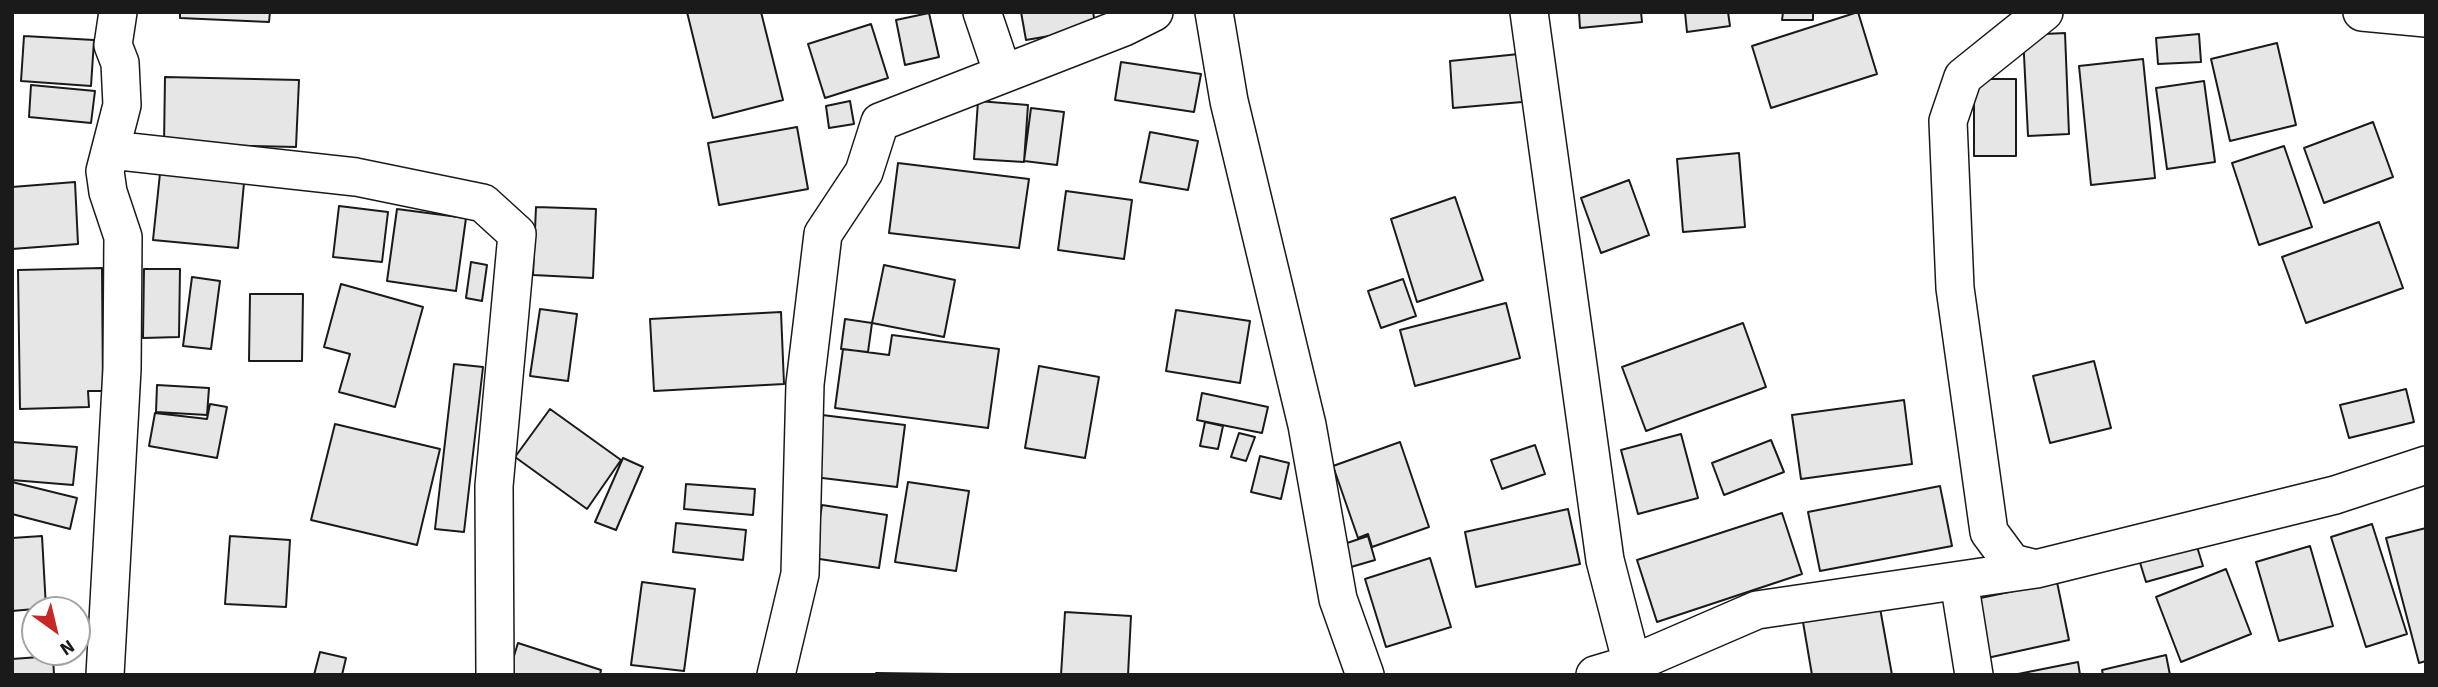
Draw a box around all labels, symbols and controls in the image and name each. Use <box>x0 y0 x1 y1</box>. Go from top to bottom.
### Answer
north arrow <box>21 596 91 666</box>
text: N <box>54 632 80 662</box>

